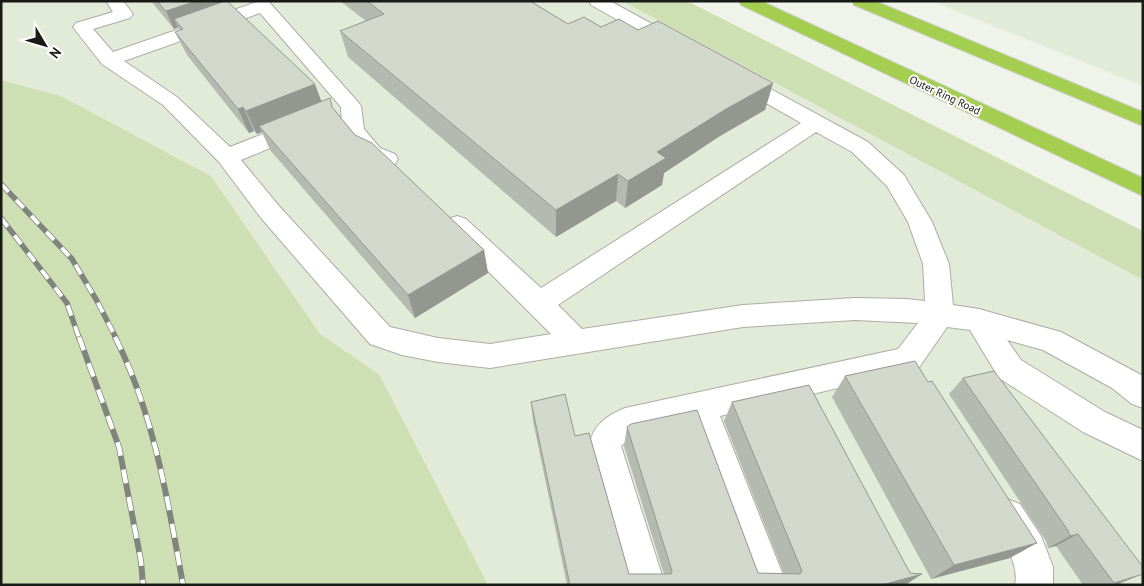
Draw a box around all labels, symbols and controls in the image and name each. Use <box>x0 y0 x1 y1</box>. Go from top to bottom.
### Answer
north arrow <box>20 20 70 70</box>
text: N <box>45 44 65 62</box>
street label: Outer Ring Road <box>907 72 983 118</box>

